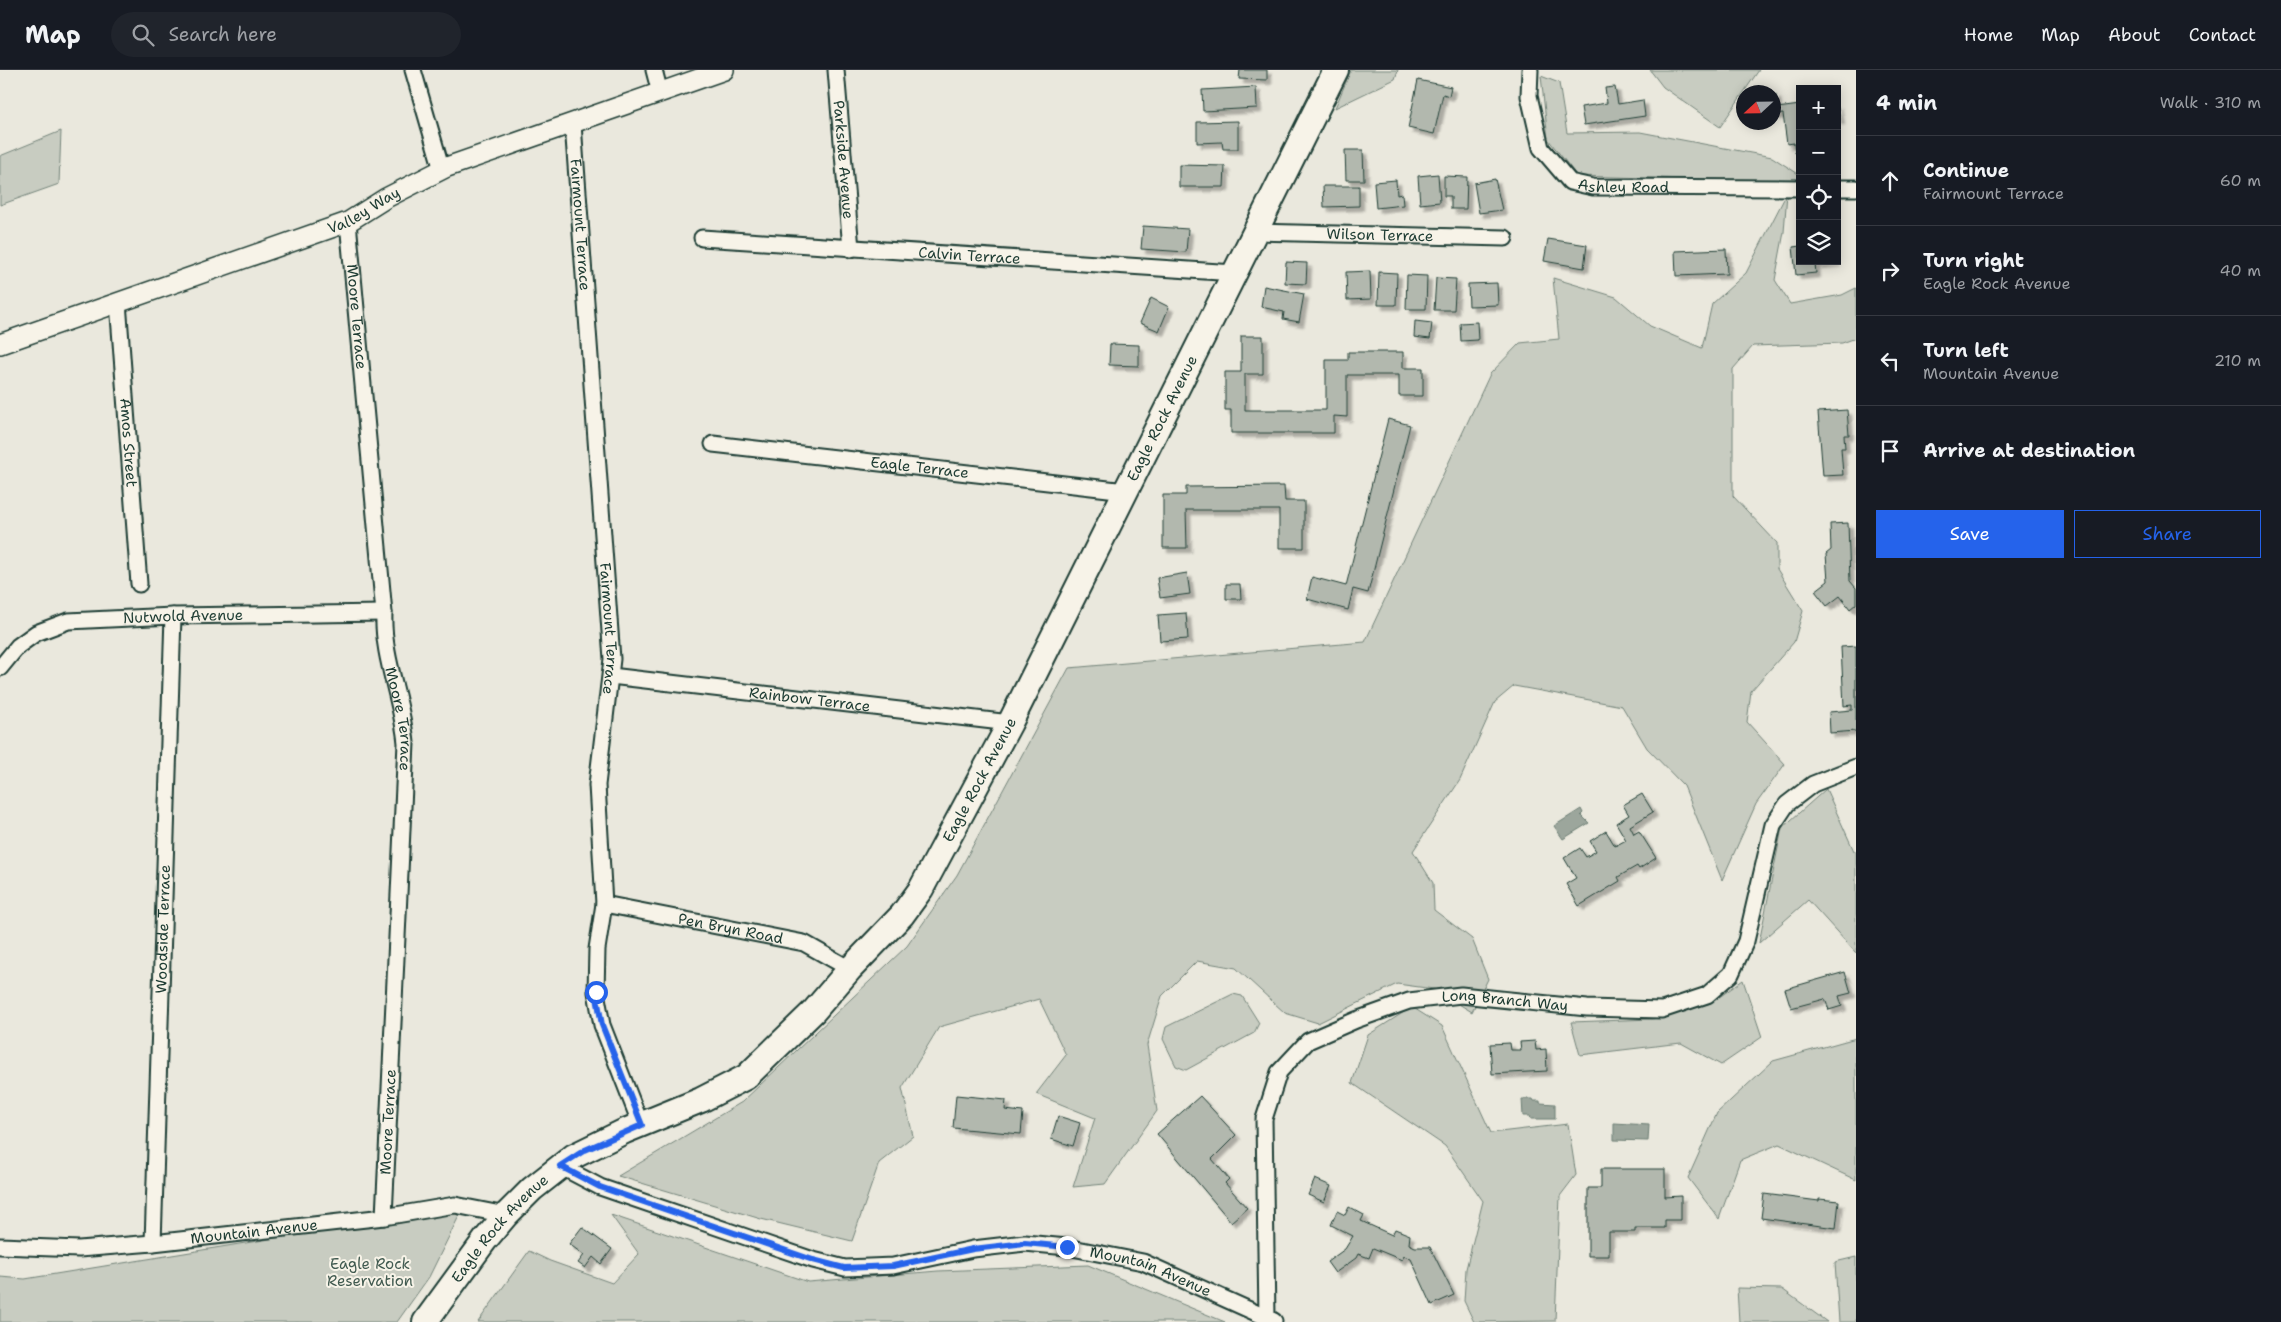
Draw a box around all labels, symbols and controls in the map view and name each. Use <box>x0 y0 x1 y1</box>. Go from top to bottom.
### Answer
search box <box>111 12 461 57</box>
text: Map <box>25 19 81 51</box>
icon: search <box>129 21 157 49</box>
text: Search here <box>169 22 277 47</box>
text: Home <box>1964 23 2013 47</box>
text: Map <box>2041 23 2080 47</box>
text: About <box>2108 23 2161 47</box>
text: Contact <box>2189 23 2256 47</box>
north arrow <box>1736 85 1781 130</box>
map controls <box>1796 85 1841 265</box>
button: + <box>1796 85 1841 130</box>
text: 4 min <box>1876 89 1937 117</box>
text: Walk · 310 m <box>2160 92 2261 113</box>
street label: Parkside Avenue <box>829 99 858 220</box>
button: − <box>1796 130 1841 175</box>
street label: Fairmount Terrace <box>566 158 595 291</box>
text: Continue <box>1923 158 2009 183</box>
icon: ahead <box>1876 167 1904 195</box>
text: 60 m <box>2220 170 2261 191</box>
street label: Ashley Road <box>1576 174 1670 197</box>
button: locate <box>1796 175 1841 220</box>
street label: Valley Way <box>325 182 404 238</box>
text: Fairmount Terrace <box>1923 183 2064 204</box>
button: layers <box>1796 220 1841 265</box>
street label: Wilson Terrace <box>1326 224 1434 246</box>
street label: Calvin Terrace <box>918 242 1021 269</box>
text: Turn right <box>1923 248 2024 273</box>
icon: right <box>1876 257 1904 285</box>
text: 40 m <box>2219 260 2261 281</box>
street label: Moore Terrace <box>342 263 372 370</box>
text: Eagle Rock Avenue <box>1923 273 2070 294</box>
text: Turn left <box>1923 338 2009 363</box>
icon: left <box>1876 347 1904 375</box>
text: 210 m <box>2214 350 2261 371</box>
street label: Eagle Rock Avenue <box>1122 352 1202 485</box>
text: Mountain Avenue <box>1923 363 2059 384</box>
street label: Amos Street <box>115 397 142 488</box>
icon: arrive <box>1876 437 1904 465</box>
text: Arrive at destination <box>1923 438 2135 463</box>
street label: Eagle Terrace <box>869 452 970 483</box>
button: Save <box>1876 510 2064 558</box>
button: Share <box>2074 510 2261 558</box>
street label: Fairmount Terrace <box>595 562 622 696</box>
street label: Nutwold Avenue <box>123 605 243 628</box>
street label: Moore Terrace <box>380 665 416 771</box>
street label: Rainbow Terrace <box>748 682 871 716</box>
street label: Eagle Rock Avenue <box>938 714 1021 846</box>
street label: Woodside Terrace <box>151 864 175 994</box>
street label: Pen Bryn Road <box>676 909 785 949</box>
route start <box>585 981 608 1004</box>
street label: Long Branch Way <box>1441 985 1569 1016</box>
street label: Moore Terrace <box>375 1069 401 1175</box>
street label: Eagle Rock Avenue <box>447 1170 552 1287</box>
street label: Mountain Avenue <box>189 1215 319 1249</box>
route end <box>1056 1236 1079 1259</box>
street label: Mountain Avenue <box>1088 1242 1214 1301</box>
park label: Eagle Rock Reservation <box>327 1254 413 1291</box>

